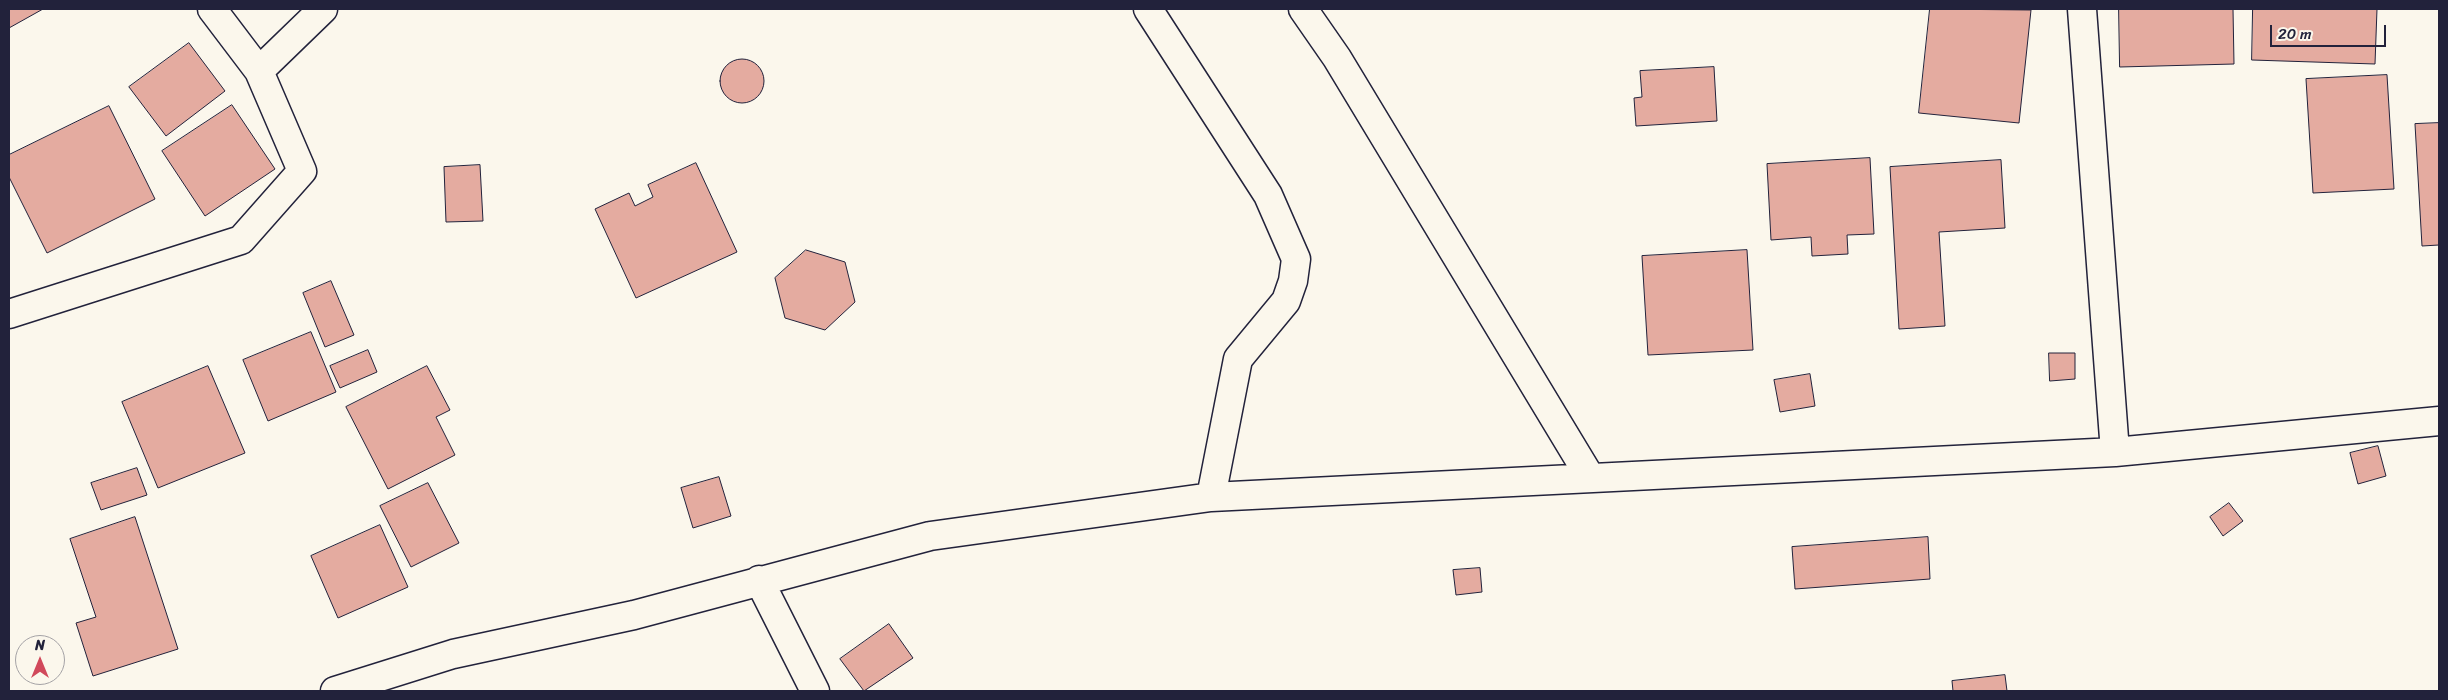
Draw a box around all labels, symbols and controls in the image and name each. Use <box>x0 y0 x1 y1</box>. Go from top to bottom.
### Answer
scale bar <box>2273 15 2389 47</box>
text: 20 m <box>2278 21 2312 47</box>
text: N <box>35 633 45 658</box>
north arrow <box>15 635 65 685</box>

